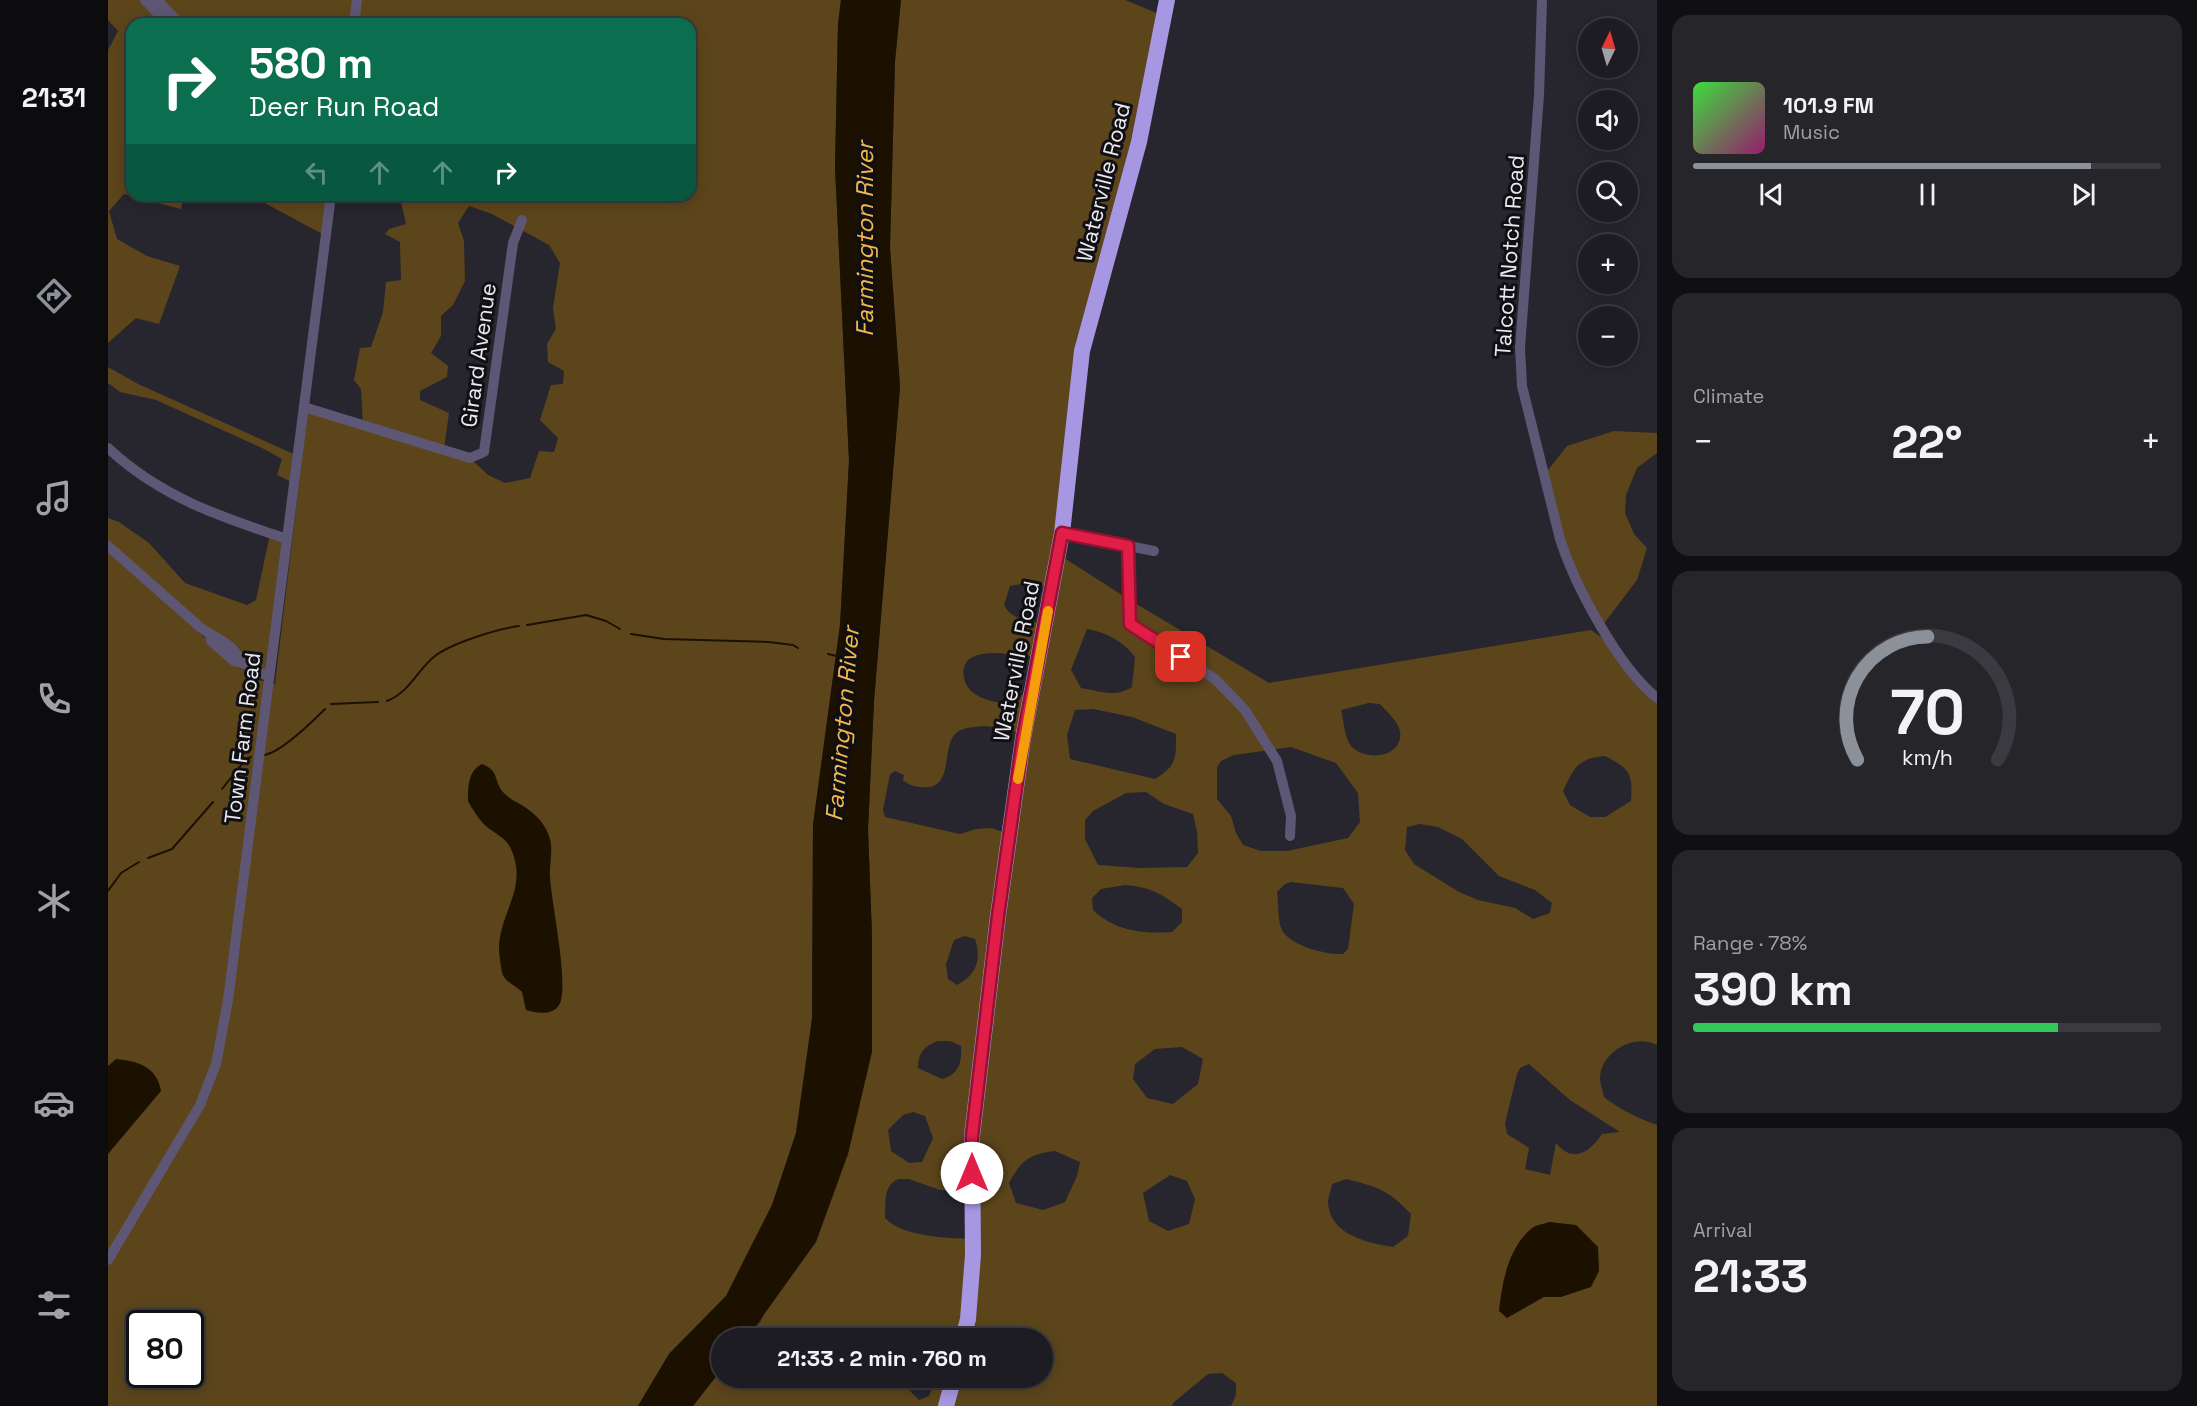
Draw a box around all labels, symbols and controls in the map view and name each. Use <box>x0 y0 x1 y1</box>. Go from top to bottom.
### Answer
north arrow <box>1578 18 1638 78</box>
map controls <box>1578 18 1638 366</box>
text: 580 m <box>249 37 373 90</box>
icon: right <box>150 42 228 120</box>
text: 21:31 <box>22 80 86 115</box>
text: Deer Run Road <box>249 89 439 124</box>
button: sound <box>1578 90 1638 150</box>
text: 101.9 FM <box>1783 91 1874 119</box>
street label: Waterville Road <box>1070 100 1136 264</box>
text: Music <box>1783 119 1840 145</box>
water label: Farmington River <box>849 138 880 337</box>
street label: Talcott Notch Road <box>1488 154 1530 358</box>
icon: left <box>300 156 333 189</box>
icon: ahead <box>363 156 396 189</box>
icon: ahead <box>426 156 459 189</box>
icon: right <box>489 156 522 189</box>
button: search <box>1578 162 1638 222</box>
icon: previous <box>1755 178 1788 211</box>
icon: pause <box>1911 178 1944 211</box>
icon: next <box>2067 178 2100 211</box>
button: + <box>1578 234 1638 294</box>
icon: directions <box>33 275 75 317</box>
street label: Girard Avenue <box>454 281 502 429</box>
button: − <box>1578 306 1638 366</box>
text: Climate <box>1693 383 1764 409</box>
text: 22° <box>1891 414 1963 471</box>
text: − <box>1693 421 1713 463</box>
text: + <box>2141 421 2161 463</box>
icon: music <box>33 477 75 519</box>
street label: Waterville Road <box>987 578 1045 744</box>
water label: Farmington River <box>818 622 866 823</box>
pin <box>1155 631 1206 682</box>
icon: arrive <box>1164 640 1197 673</box>
street label: Town Farm Road <box>218 651 266 825</box>
text: 70 <box>1890 673 1964 752</box>
icon: phone <box>33 678 75 720</box>
text: km/h <box>1901 744 1953 771</box>
icon: climate <box>33 880 75 922</box>
text: Range · 78% <box>1693 930 1807 956</box>
text: 390 km <box>1693 961 1853 1018</box>
icon: car <box>33 1082 75 1124</box>
position arrow <box>940 1141 1004 1205</box>
text: Arrival <box>1693 1217 1752 1243</box>
text: 21:33 <box>1693 1248 1808 1305</box>
icon: filters <box>33 1284 75 1326</box>
speed limit sign: 80 <box>126 1310 204 1388</box>
text: 21:33 · 2 min · 760 m <box>777 1344 987 1372</box>

